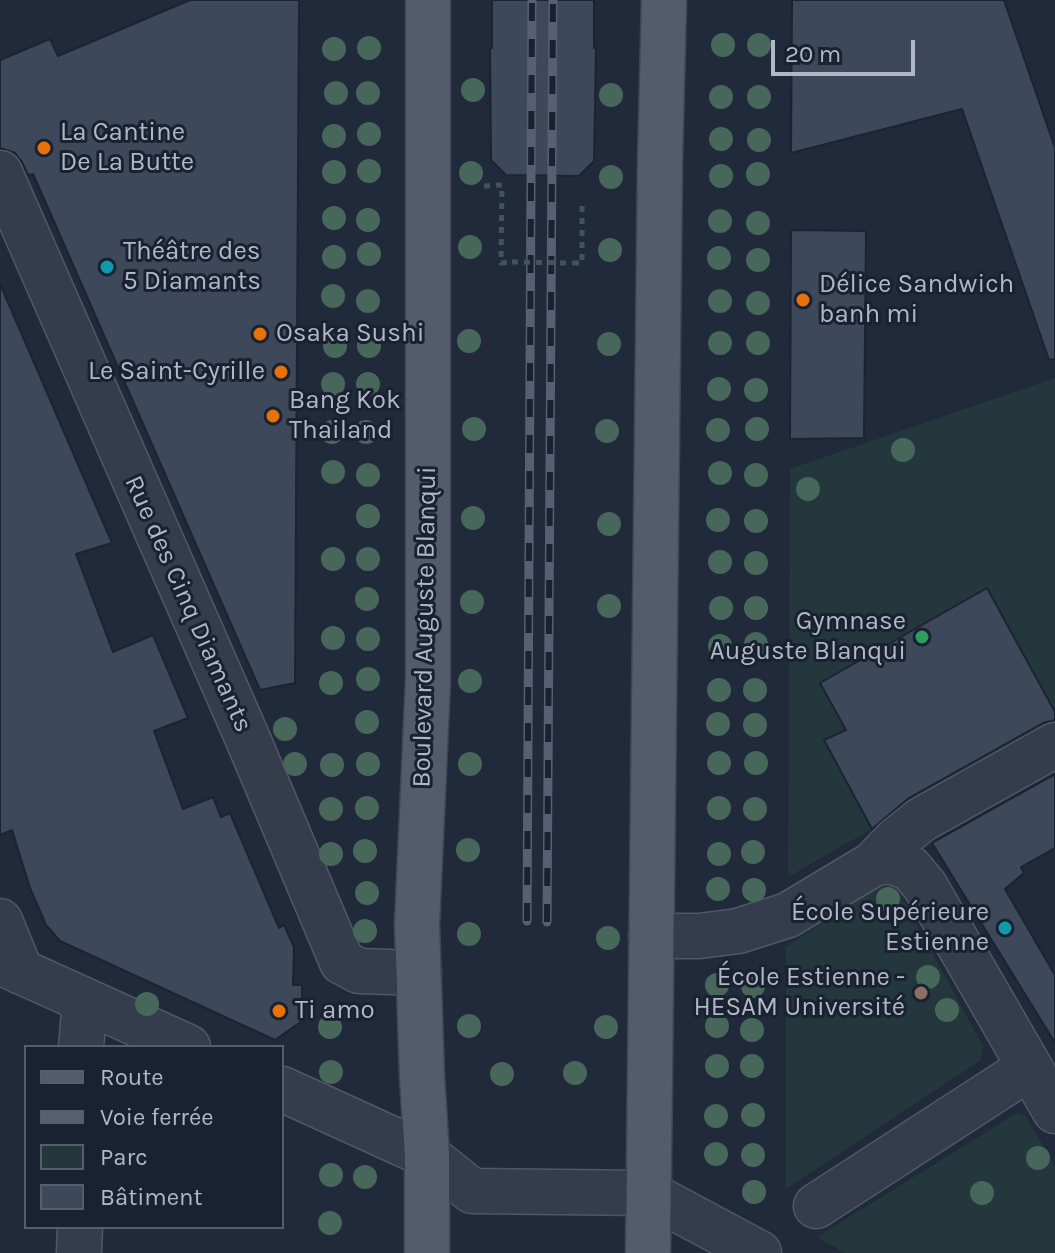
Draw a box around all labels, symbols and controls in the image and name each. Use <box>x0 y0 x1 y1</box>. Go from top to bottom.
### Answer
scale bar <box>775 24 919 74</box>
text: 20 m <box>785 40 841 68</box>
place label: La Cantine De La Butte <box>60 117 194 178</box>
marker: La Cantine De La Butte <box>35 139 53 157</box>
place label: Théâtre des 5 Diamants <box>123 236 261 298</box>
marker: Théâtre des 5 Diamants <box>98 258 116 276</box>
place label: Délice Sandwich banh mi <box>819 269 1014 330</box>
marker: Délice Sandwich banh mi <box>794 291 812 309</box>
place label: Osaka Sushi <box>276 318 424 350</box>
marker: Osaka Sushi <box>251 325 269 343</box>
place label: Le Saint-Cyrille <box>88 356 265 388</box>
marker: Le Saint-Cyrille <box>272 363 290 381</box>
place label: Bang Kok Thailand <box>289 385 401 446</box>
marker: Bang Kok Thailand <box>264 407 282 425</box>
street label: Boulevard Auguste Blanqui <box>407 466 443 788</box>
street label: Rue des Cinq Diamants <box>117 471 259 737</box>
place label: Gymnase Auguste Blanqui <box>710 606 906 668</box>
marker: Gymnase Auguste Blanqui <box>913 628 931 646</box>
place label: École Supérieure Estienne <box>791 897 989 958</box>
marker: École Supérieure Estienne <box>996 919 1014 937</box>
place label: École Estienne - HESAM Université <box>693 962 905 1024</box>
marker: École Estienne - HESAM Université <box>912 984 930 1002</box>
place label: Ti amo <box>295 995 375 1027</box>
marker: Ti amo <box>270 1002 288 1020</box>
legend <box>24 1045 284 1229</box>
text: Route <box>100 1063 164 1091</box>
text: Voie ferrée <box>100 1103 214 1131</box>
text: Parc <box>100 1143 148 1171</box>
text: Bâtiment <box>100 1183 203 1211</box>

